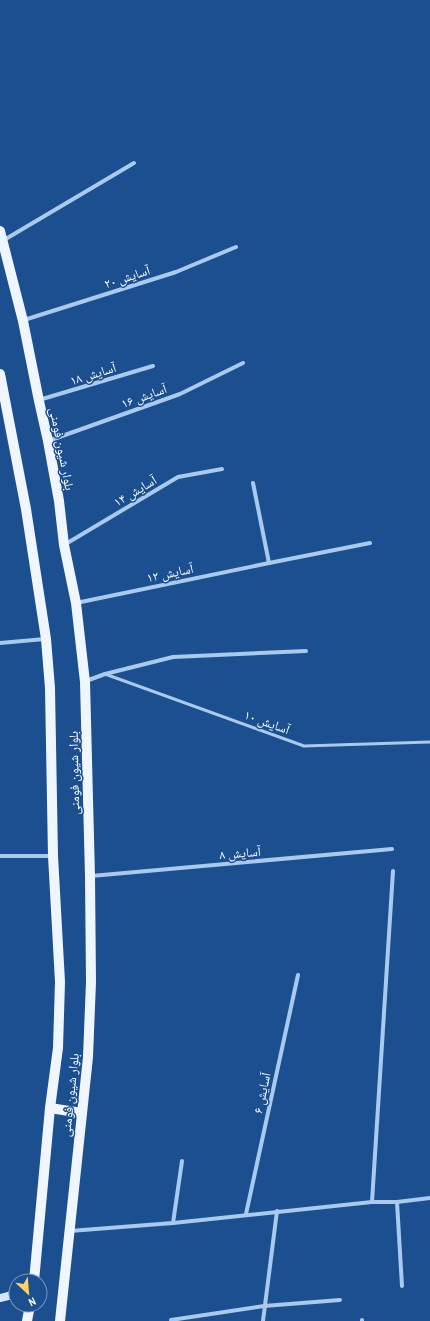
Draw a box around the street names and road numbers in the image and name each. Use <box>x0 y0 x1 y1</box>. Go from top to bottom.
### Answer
street label: آسایش ۲۰ <box>102 261 153 292</box>
street label: آسایش ۱۸ <box>68 359 119 389</box>
street label: آسایش ۱۶ <box>119 380 170 412</box>
street label: بلوار شیون فومنی <box>46 406 78 492</box>
street label: آسایش ۱۴ <box>110 471 160 510</box>
street label: آسایش ۱۲ <box>145 560 196 586</box>
street label: آسایش ‍۱۰ <box>242 706 293 738</box>
street label: بلوار شیون فومنی <box>65 731 83 815</box>
street label: آسایش ۸ <box>219 843 262 863</box>
street label: بلوار شیون فومنی <box>57 1052 83 1138</box>
street label: آسایش ۶ <box>249 1070 275 1115</box>

